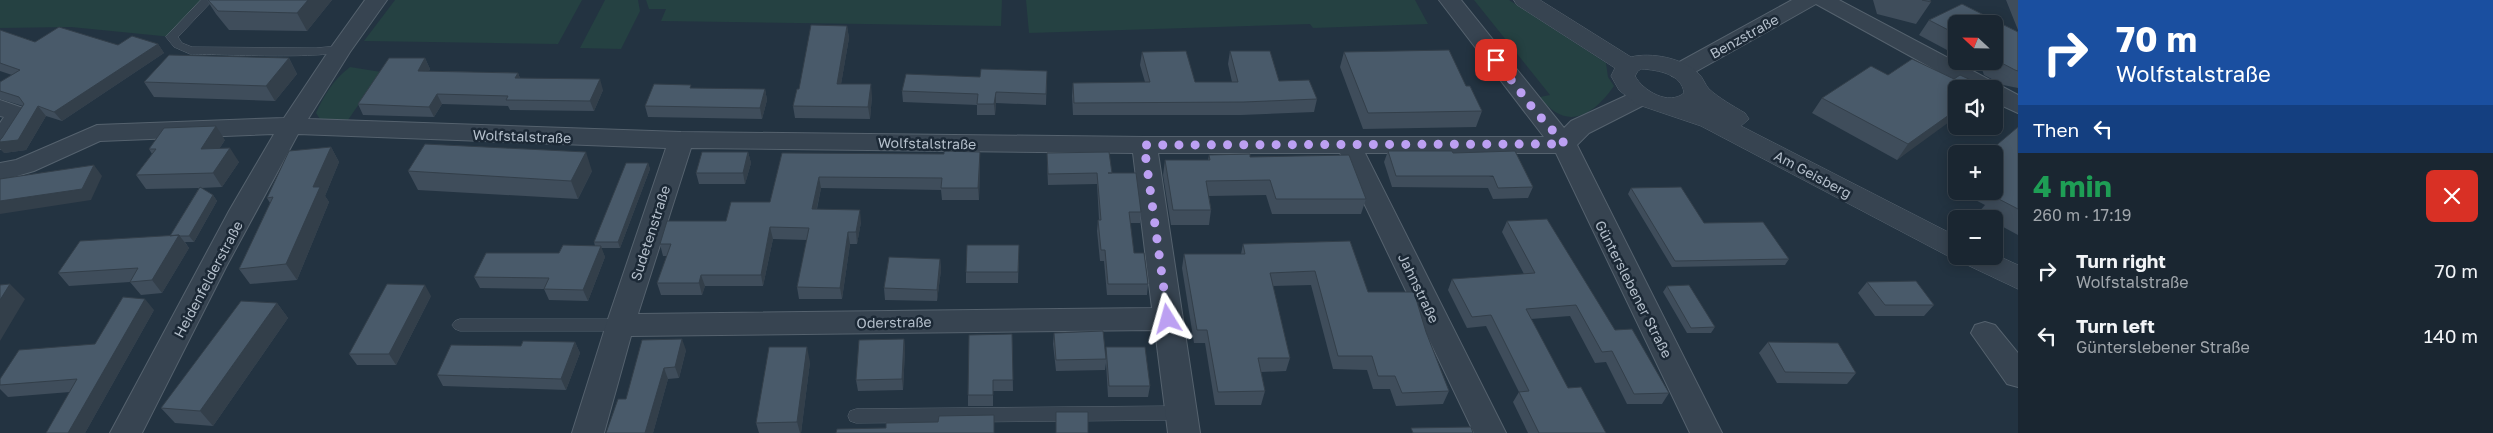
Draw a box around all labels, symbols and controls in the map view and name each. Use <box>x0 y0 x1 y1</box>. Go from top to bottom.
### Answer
street label: Benzstraße <box>1707 10 1781 62</box>
north arrow <box>1948 15 2002 70</box>
map controls <box>1948 15 2003 265</box>
text: 70 m <box>2116 18 2197 60</box>
icon: right <box>2033 20 2098 85</box>
pin <box>1475 39 1517 81</box>
icon: arrive <box>1482 46 1510 74</box>
text: Wolfstalstraße <box>2116 60 2271 87</box>
button: sound <box>1948 80 2003 135</box>
icon: left <box>2089 115 2117 143</box>
text: Then <box>2033 118 2079 141</box>
street label: Wolfstalstraße <box>472 126 572 146</box>
street label: Wolfstalstraße <box>878 134 976 152</box>
button: + <box>1948 145 2003 200</box>
street label: Am Geisberg <box>1771 147 1855 201</box>
text: 4 min <box>2033 168 2112 204</box>
button: close <box>2426 170 2478 222</box>
street label: Sudetenstraße <box>627 183 673 283</box>
text: 260 m · 17:19 <box>2033 205 2131 225</box>
button: − <box>1948 210 2003 265</box>
street label: Günterslebener Straße <box>1592 217 1676 361</box>
street label: Heidenfelderstraße <box>170 218 246 340</box>
text: Turn right <box>2076 249 2166 272</box>
street label: Jahnstraße <box>1395 250 1443 326</box>
icon: right <box>2033 257 2061 285</box>
text: 70 m <box>2435 259 2478 282</box>
text: Wolfstalstraße <box>2076 272 2189 292</box>
position arrow <box>1141 292 1193 344</box>
street label: Oderstraße <box>856 313 932 331</box>
text: Turn left <box>2076 314 2155 337</box>
icon: left <box>2033 322 2061 350</box>
text: 140 m <box>2424 324 2478 347</box>
text: Günterslebener Straße <box>2076 337 2250 357</box>

